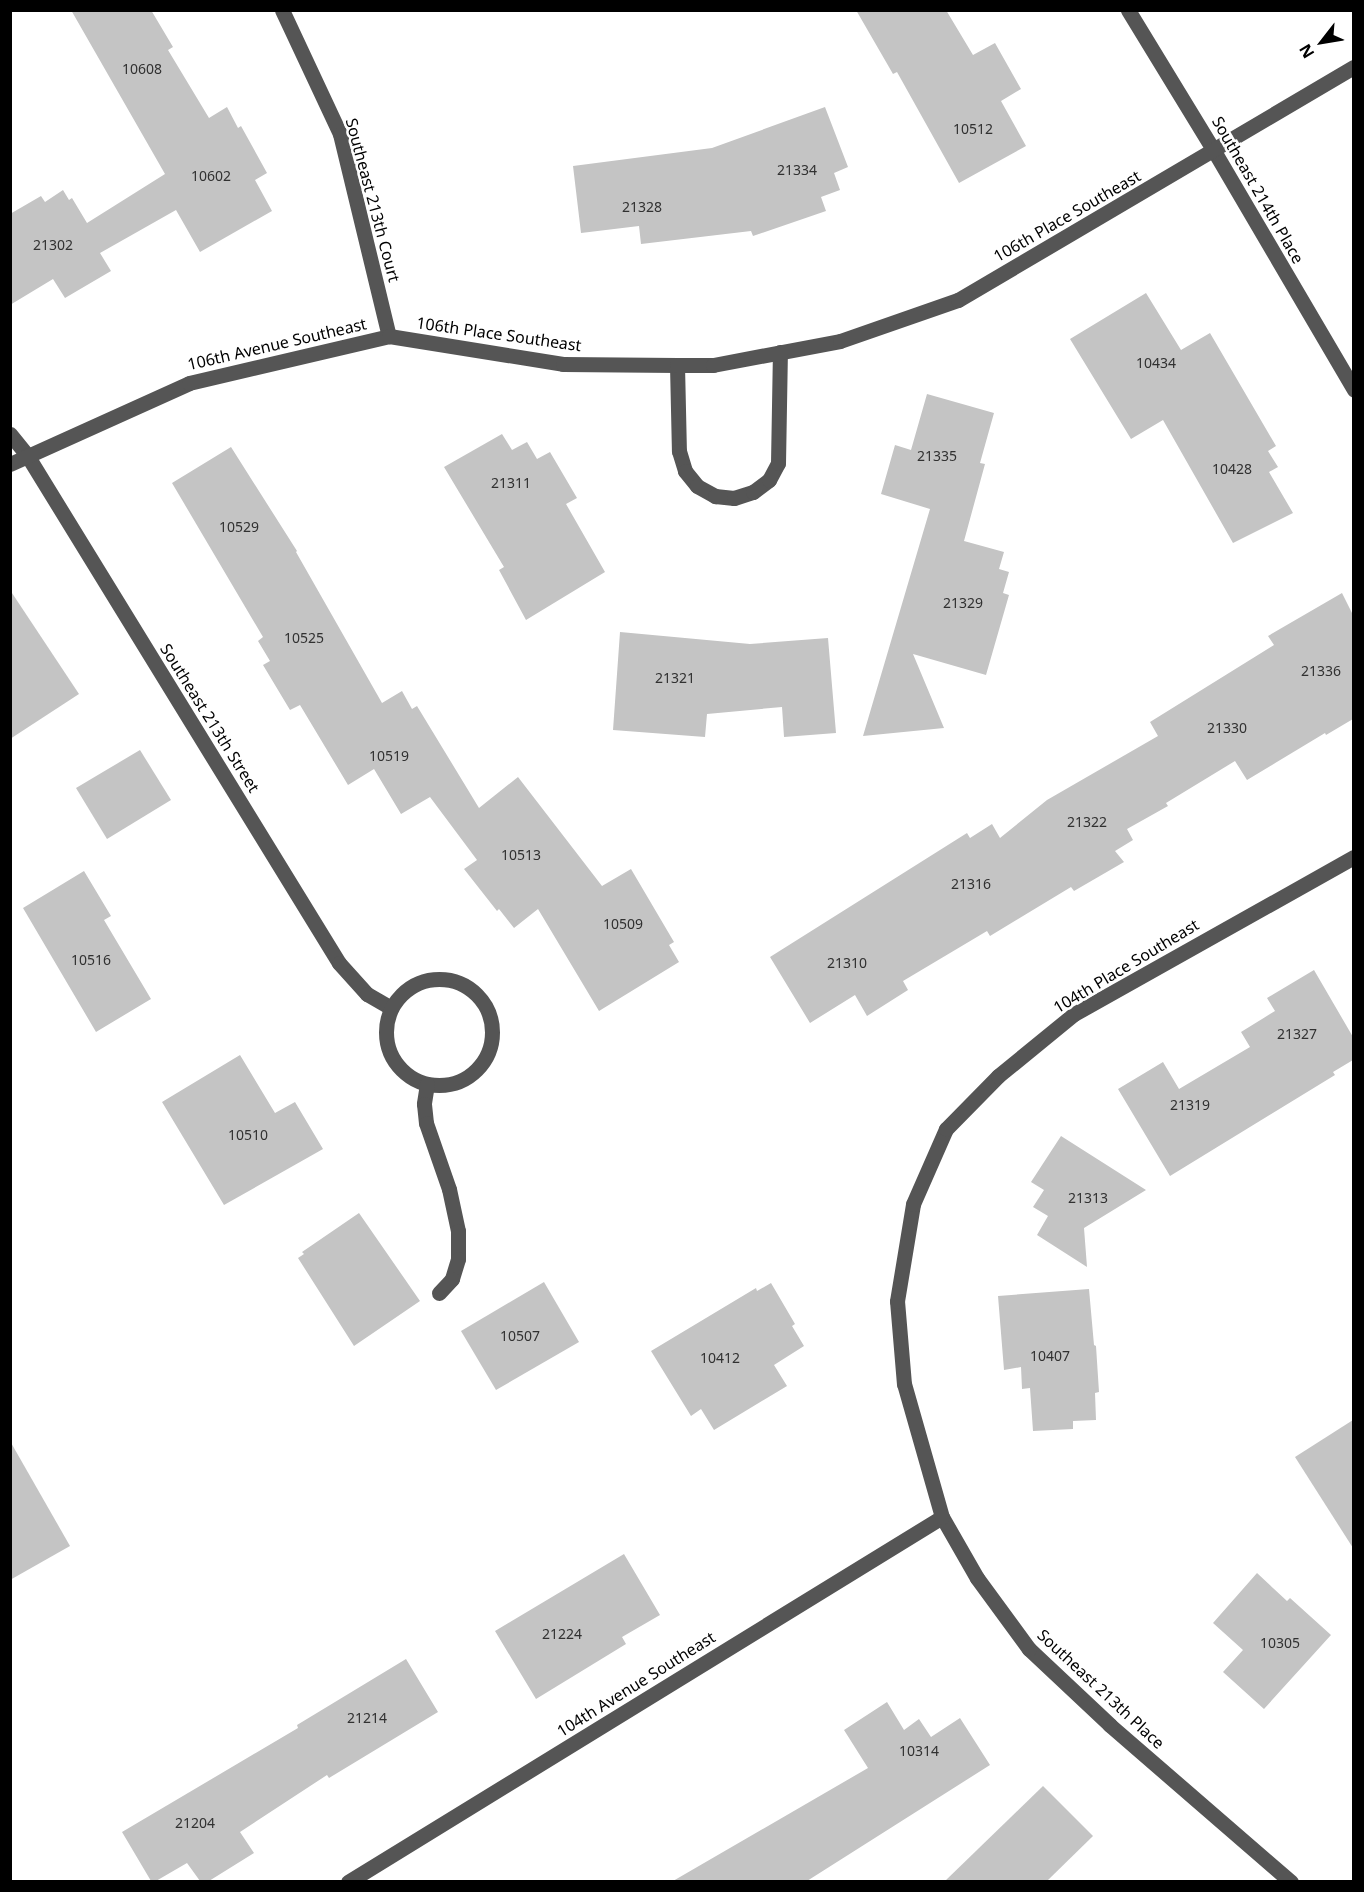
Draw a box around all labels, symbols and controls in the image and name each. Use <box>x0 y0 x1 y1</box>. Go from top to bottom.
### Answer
north arrow <box>1292 12 1352 72</box>
text: N <box>1294 40 1319 63</box>
house number: 10608 <box>122 61 162 77</box>
street label: Southeast 214th Place <box>1208 113 1308 267</box>
street label: Southeast 213th Court <box>342 116 404 284</box>
house number: 10512 <box>953 121 993 137</box>
house number: 21334 <box>777 162 817 178</box>
street label: 106th Place Southeast <box>990 166 1144 266</box>
house number: 10602 <box>191 168 231 184</box>
house number: 21328 <box>622 199 662 215</box>
house number: 21302 <box>33 237 73 253</box>
street label: 106th Place Southeast <box>415 313 583 355</box>
street label: 106th Avenue Southeast <box>186 314 368 374</box>
house number: 10434 <box>1136 355 1176 371</box>
house number: 21335 <box>917 448 957 464</box>
house number: 10428 <box>1212 461 1252 477</box>
house number: 21311 <box>491 475 531 491</box>
house number: 10529 <box>219 519 259 535</box>
house number: 21329 <box>943 595 983 611</box>
house number: 10525 <box>284 630 324 646</box>
street label: Southeast 213th Street <box>156 640 264 796</box>
house number: 21336 <box>1301 663 1341 679</box>
house number: 21321 <box>655 670 695 686</box>
house number: 21330 <box>1207 720 1247 736</box>
house number: 10519 <box>369 748 409 764</box>
house number: 21322 <box>1067 814 1107 830</box>
house number: 10513 <box>501 847 541 863</box>
house number: 21316 <box>951 876 991 892</box>
street label: 104th Place Southeast <box>1050 915 1202 1017</box>
house number: 10509 <box>603 916 643 932</box>
house number: 10516 <box>71 952 111 968</box>
house number: 21310 <box>827 955 867 971</box>
house number: 21327 <box>1277 1026 1317 1042</box>
house number: 21319 <box>1170 1097 1210 1113</box>
house number: 10510 <box>228 1127 268 1143</box>
house number: 21313 <box>1068 1190 1108 1206</box>
house number: 10507 <box>500 1328 540 1344</box>
house number: 10407 <box>1030 1348 1070 1364</box>
house number: 10412 <box>700 1350 740 1366</box>
street label: Southeast 213th Place <box>1034 1625 1168 1753</box>
house number: 21224 <box>542 1626 582 1642</box>
street label: 104th Avenue Southeast <box>553 1627 719 1741</box>
house number: 10305 <box>1260 1635 1300 1651</box>
house number: 21214 <box>347 1710 387 1726</box>
house number: 10314 <box>899 1743 939 1759</box>
house number: 21204 <box>175 1815 215 1831</box>

